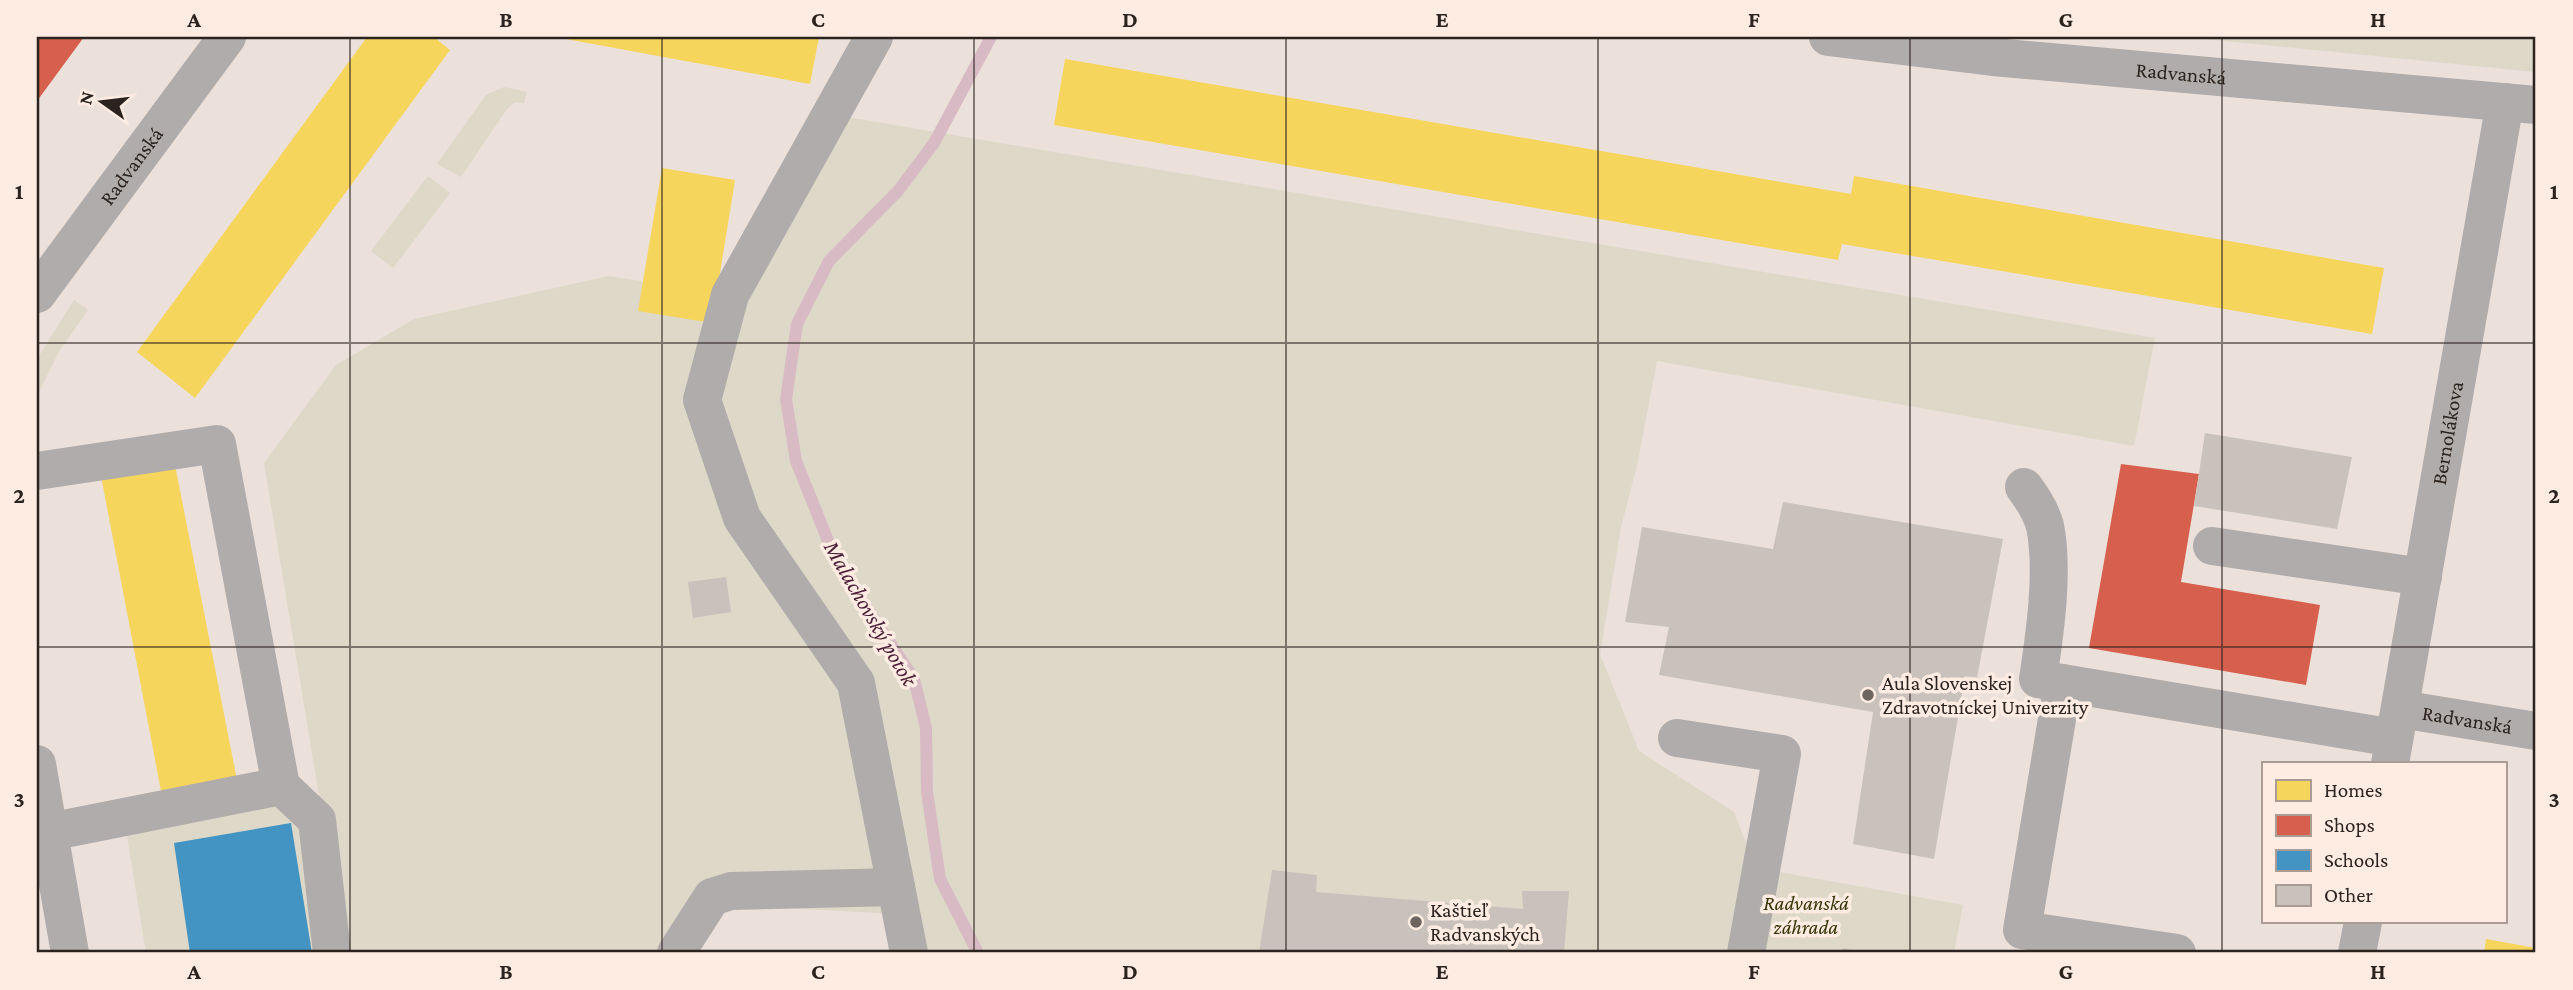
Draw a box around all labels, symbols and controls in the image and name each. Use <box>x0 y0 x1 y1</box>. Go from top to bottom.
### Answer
text: A <box>186 6 201 32</box>
text: B <box>499 6 513 32</box>
text: C <box>811 6 825 32</box>
text: D <box>1122 6 1138 32</box>
text: E <box>1435 6 1449 32</box>
text: F <box>1748 6 1760 32</box>
text: G <box>2059 6 2074 32</box>
text: H <box>2370 6 2386 32</box>
street label: Radvanská <box>2135 58 2228 90</box>
north arrow <box>66 66 136 136</box>
text: N <box>74 89 98 107</box>
street label: Radvanská <box>95 122 168 210</box>
text: 1 <box>15 178 24 204</box>
text: 1 <box>2550 178 2559 204</box>
street label: Bernolákova <box>2427 379 2468 487</box>
text: 2 <box>13 482 25 508</box>
text: 2 <box>2548 482 2560 508</box>
water label: Malachovský potok <box>818 535 924 691</box>
place label: Aula Slovenskej Zdravotníckej Univerzity <box>1882 671 2089 719</box>
marker: Aula Slovenskej Zdravotníckej Univerzity <box>1860 687 1876 703</box>
street label: Radvanská <box>2420 701 2514 739</box>
legend <box>2262 762 2506 923</box>
text: Homes <box>2324 778 2383 802</box>
text: 3 <box>13 786 25 812</box>
text: 3 <box>2548 786 2560 812</box>
text: Shops <box>2324 813 2375 837</box>
text: Schools <box>2324 848 2388 872</box>
text: Other <box>2324 883 2374 907</box>
park label: Radvanská záhrada <box>1763 891 1849 939</box>
place label: Kaštieľ Radvanských <box>1430 898 1540 946</box>
marker: Kaštieľ Radvanských <box>1408 914 1424 930</box>
text: A <box>186 958 201 984</box>
text: B <box>499 958 513 984</box>
text: C <box>811 958 825 984</box>
text: D <box>1122 958 1138 984</box>
text: E <box>1435 958 1449 984</box>
text: F <box>1748 958 1760 984</box>
text: G <box>2059 958 2074 984</box>
text: H <box>2370 958 2386 984</box>

